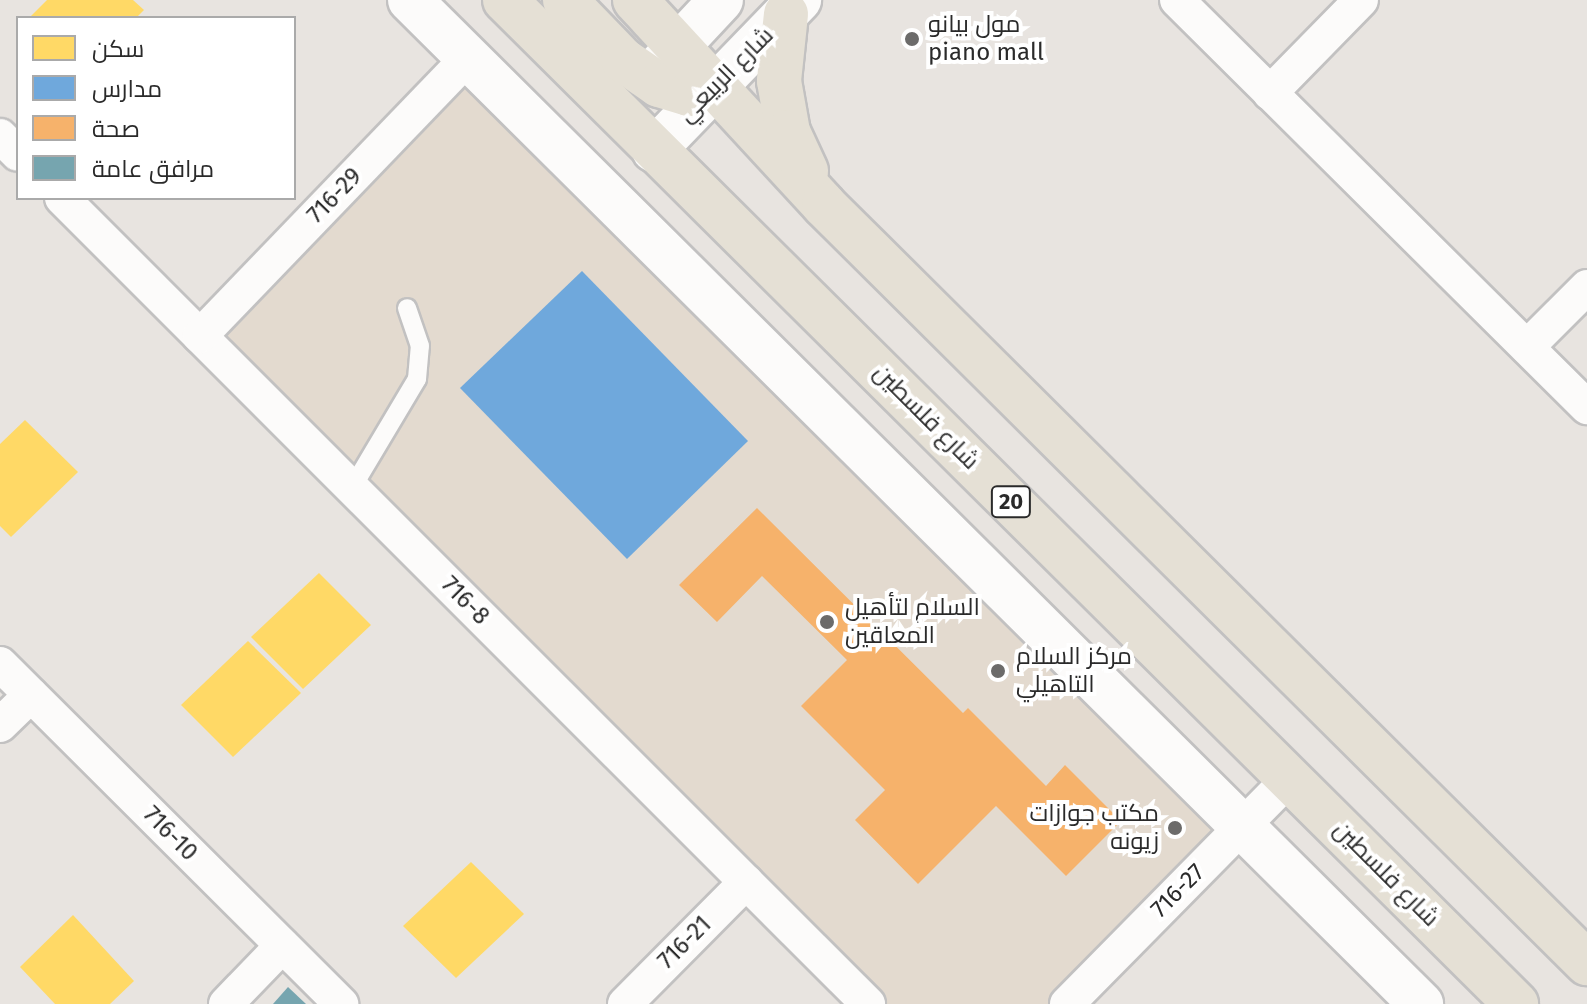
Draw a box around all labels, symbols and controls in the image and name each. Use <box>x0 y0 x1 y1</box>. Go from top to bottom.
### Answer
place label: مول بيانو piano mall <box>928 11 1044 67</box>
legend <box>16 16 296 200</box>
street label: شارع الربيعي <box>672 21 780 129</box>
marker: مول بيانو piano mall <box>903 30 921 48</box>
text: سكن <box>92 35 144 63</box>
text: مدارس <box>92 75 162 103</box>
text: صحة <box>92 115 140 143</box>
text: مرافق عامة <box>92 155 214 183</box>
street label: 716-29 <box>302 162 368 230</box>
street label: شارع فلسطين <box>867 358 985 476</box>
road number: 20 <box>989 484 1033 520</box>
street label: 716-8 <box>435 571 495 631</box>
place label: السلام لتأهيل المعاقين <box>845 594 980 650</box>
marker: السلام لتأهيل المعاقين <box>816 611 838 633</box>
place label: مركز السلام التاهيلي <box>1016 643 1132 699</box>
marker: مركز السلام التاهيلي <box>987 660 1009 682</box>
place label: مكتب جوازات زيونه <box>1029 800 1159 856</box>
street label: 716-10 <box>137 801 203 867</box>
street label: شارع فلسطين <box>1327 815 1445 933</box>
marker: مكتب جوازات زيونه <box>1166 819 1184 837</box>
street label: 716-27 <box>1145 858 1211 924</box>
street label: 716-21 <box>652 910 718 976</box>

